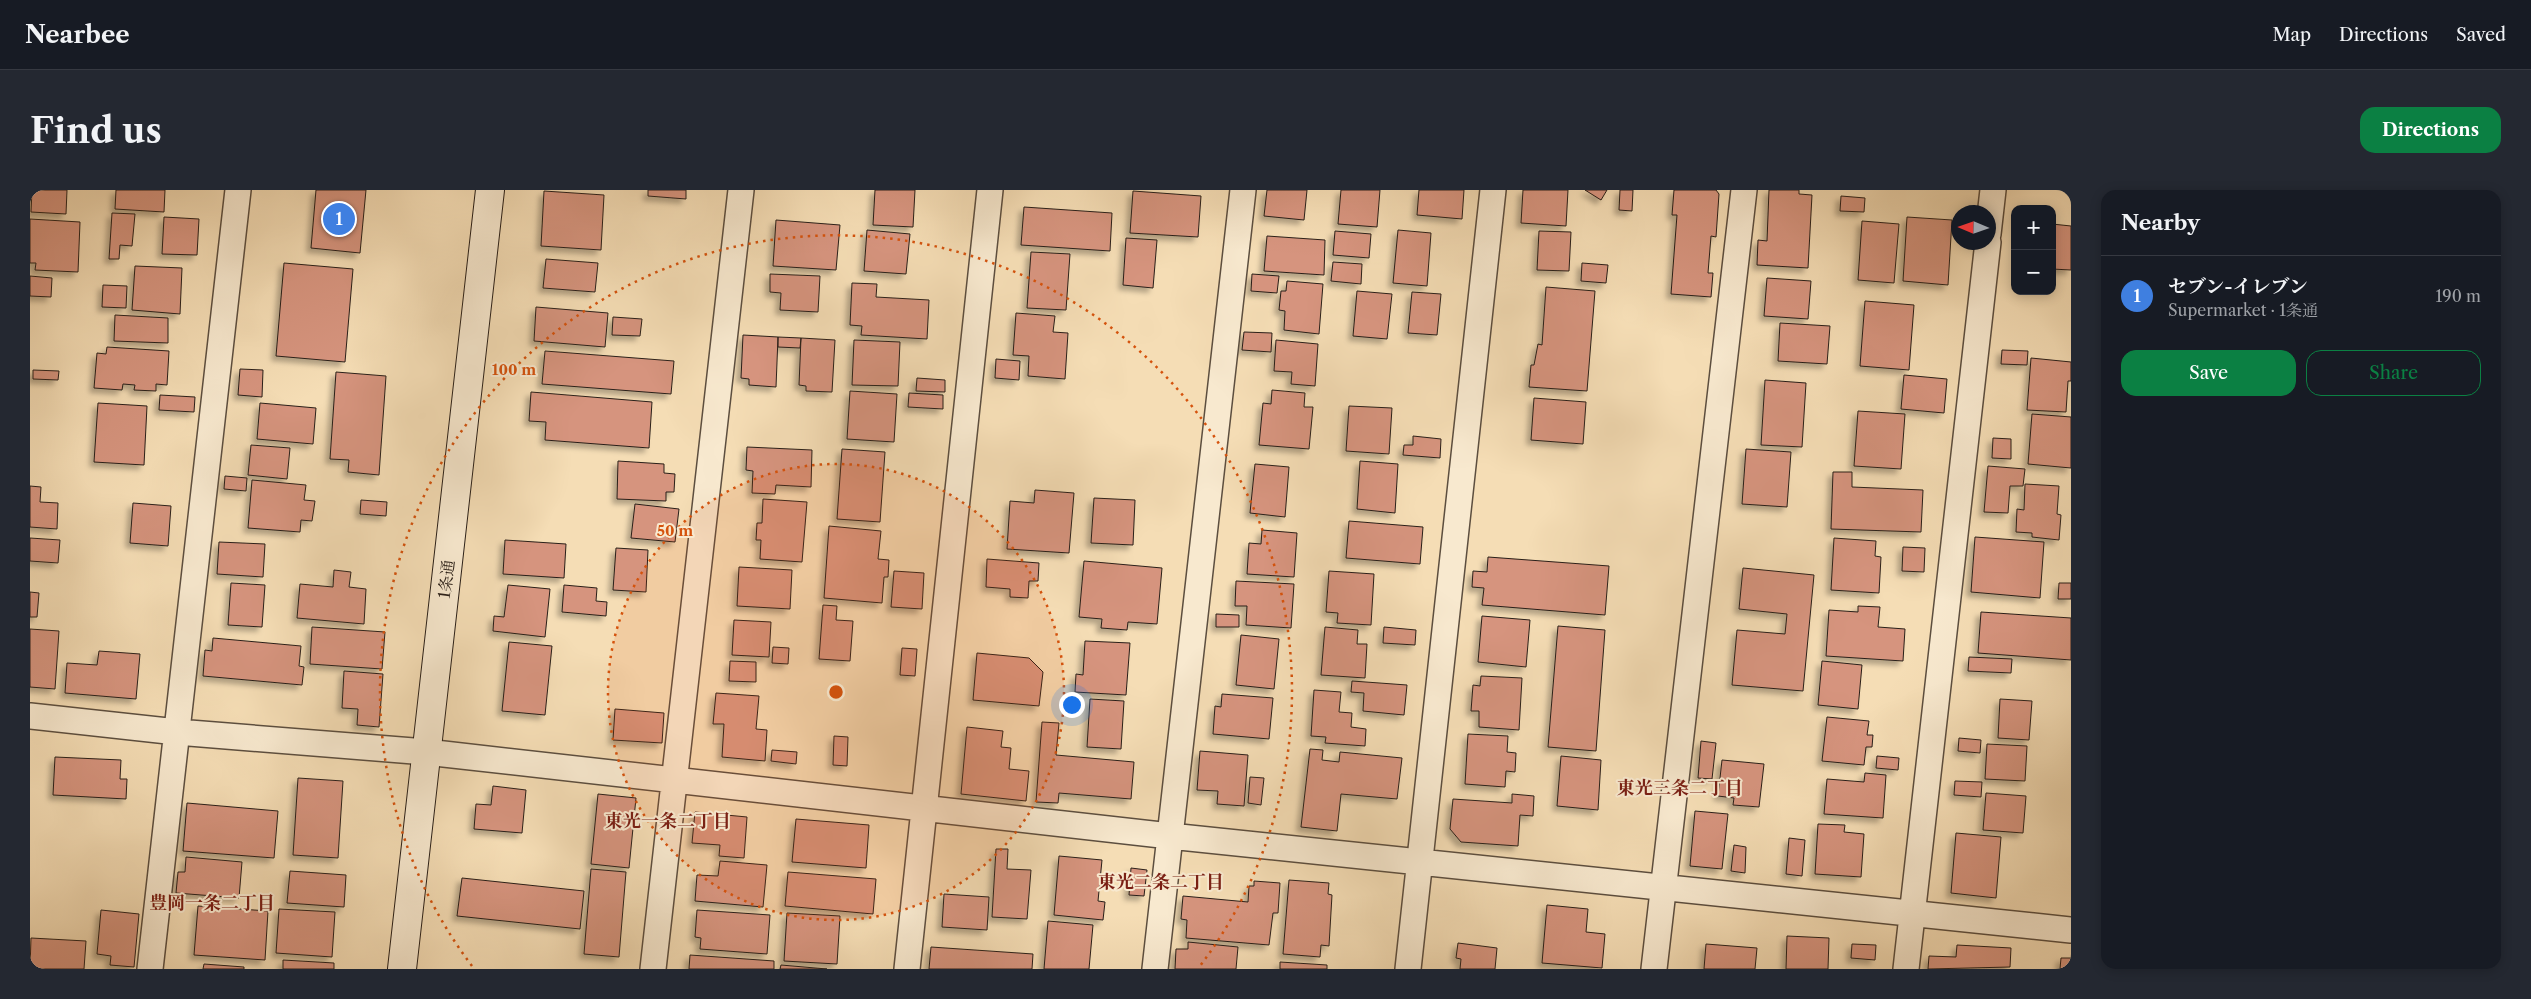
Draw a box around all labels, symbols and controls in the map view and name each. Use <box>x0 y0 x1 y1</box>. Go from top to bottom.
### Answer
text: Nearbee <box>25 20 130 49</box>
text: Map <box>2272 24 2311 46</box>
text: Directions <box>2339 24 2428 46</box>
text: Saved <box>2456 24 2506 46</box>
button: Directions <box>2360 107 2501 153</box>
text: Find us <box>30 109 162 152</box>
pin: 1 <box>323 200 355 238</box>
north arrow <box>1951 205 1996 250</box>
map controls <box>2011 205 2056 295</box>
button: + <box>2011 205 2056 250</box>
text: Nearby <box>2121 210 2200 235</box>
button: − <box>2011 250 2056 295</box>
text: セブン-イレブン <box>2168 275 2308 298</box>
text: 1 <box>2133 286 2141 306</box>
text: 190 m <box>2436 286 2481 306</box>
text: Supermarket · 1条通 <box>2168 300 2318 320</box>
button: Save <box>2121 350 2296 396</box>
button: Share <box>2306 350 2481 396</box>
text: 100 m <box>492 360 536 379</box>
text: 50 m <box>657 521 693 540</box>
street label: 1条通 <box>434 559 458 599</box>
centre of rings <box>827 683 845 701</box>
your location <box>1059 692 1085 718</box>
district label: 東光三条二丁目 <box>1617 777 1743 799</box>
district label: 東光一条二丁目 <box>605 810 731 832</box>
district label: 東光二条二丁目 <box>1098 871 1224 893</box>
district label: 豊岡一条二丁目 <box>149 892 275 914</box>

